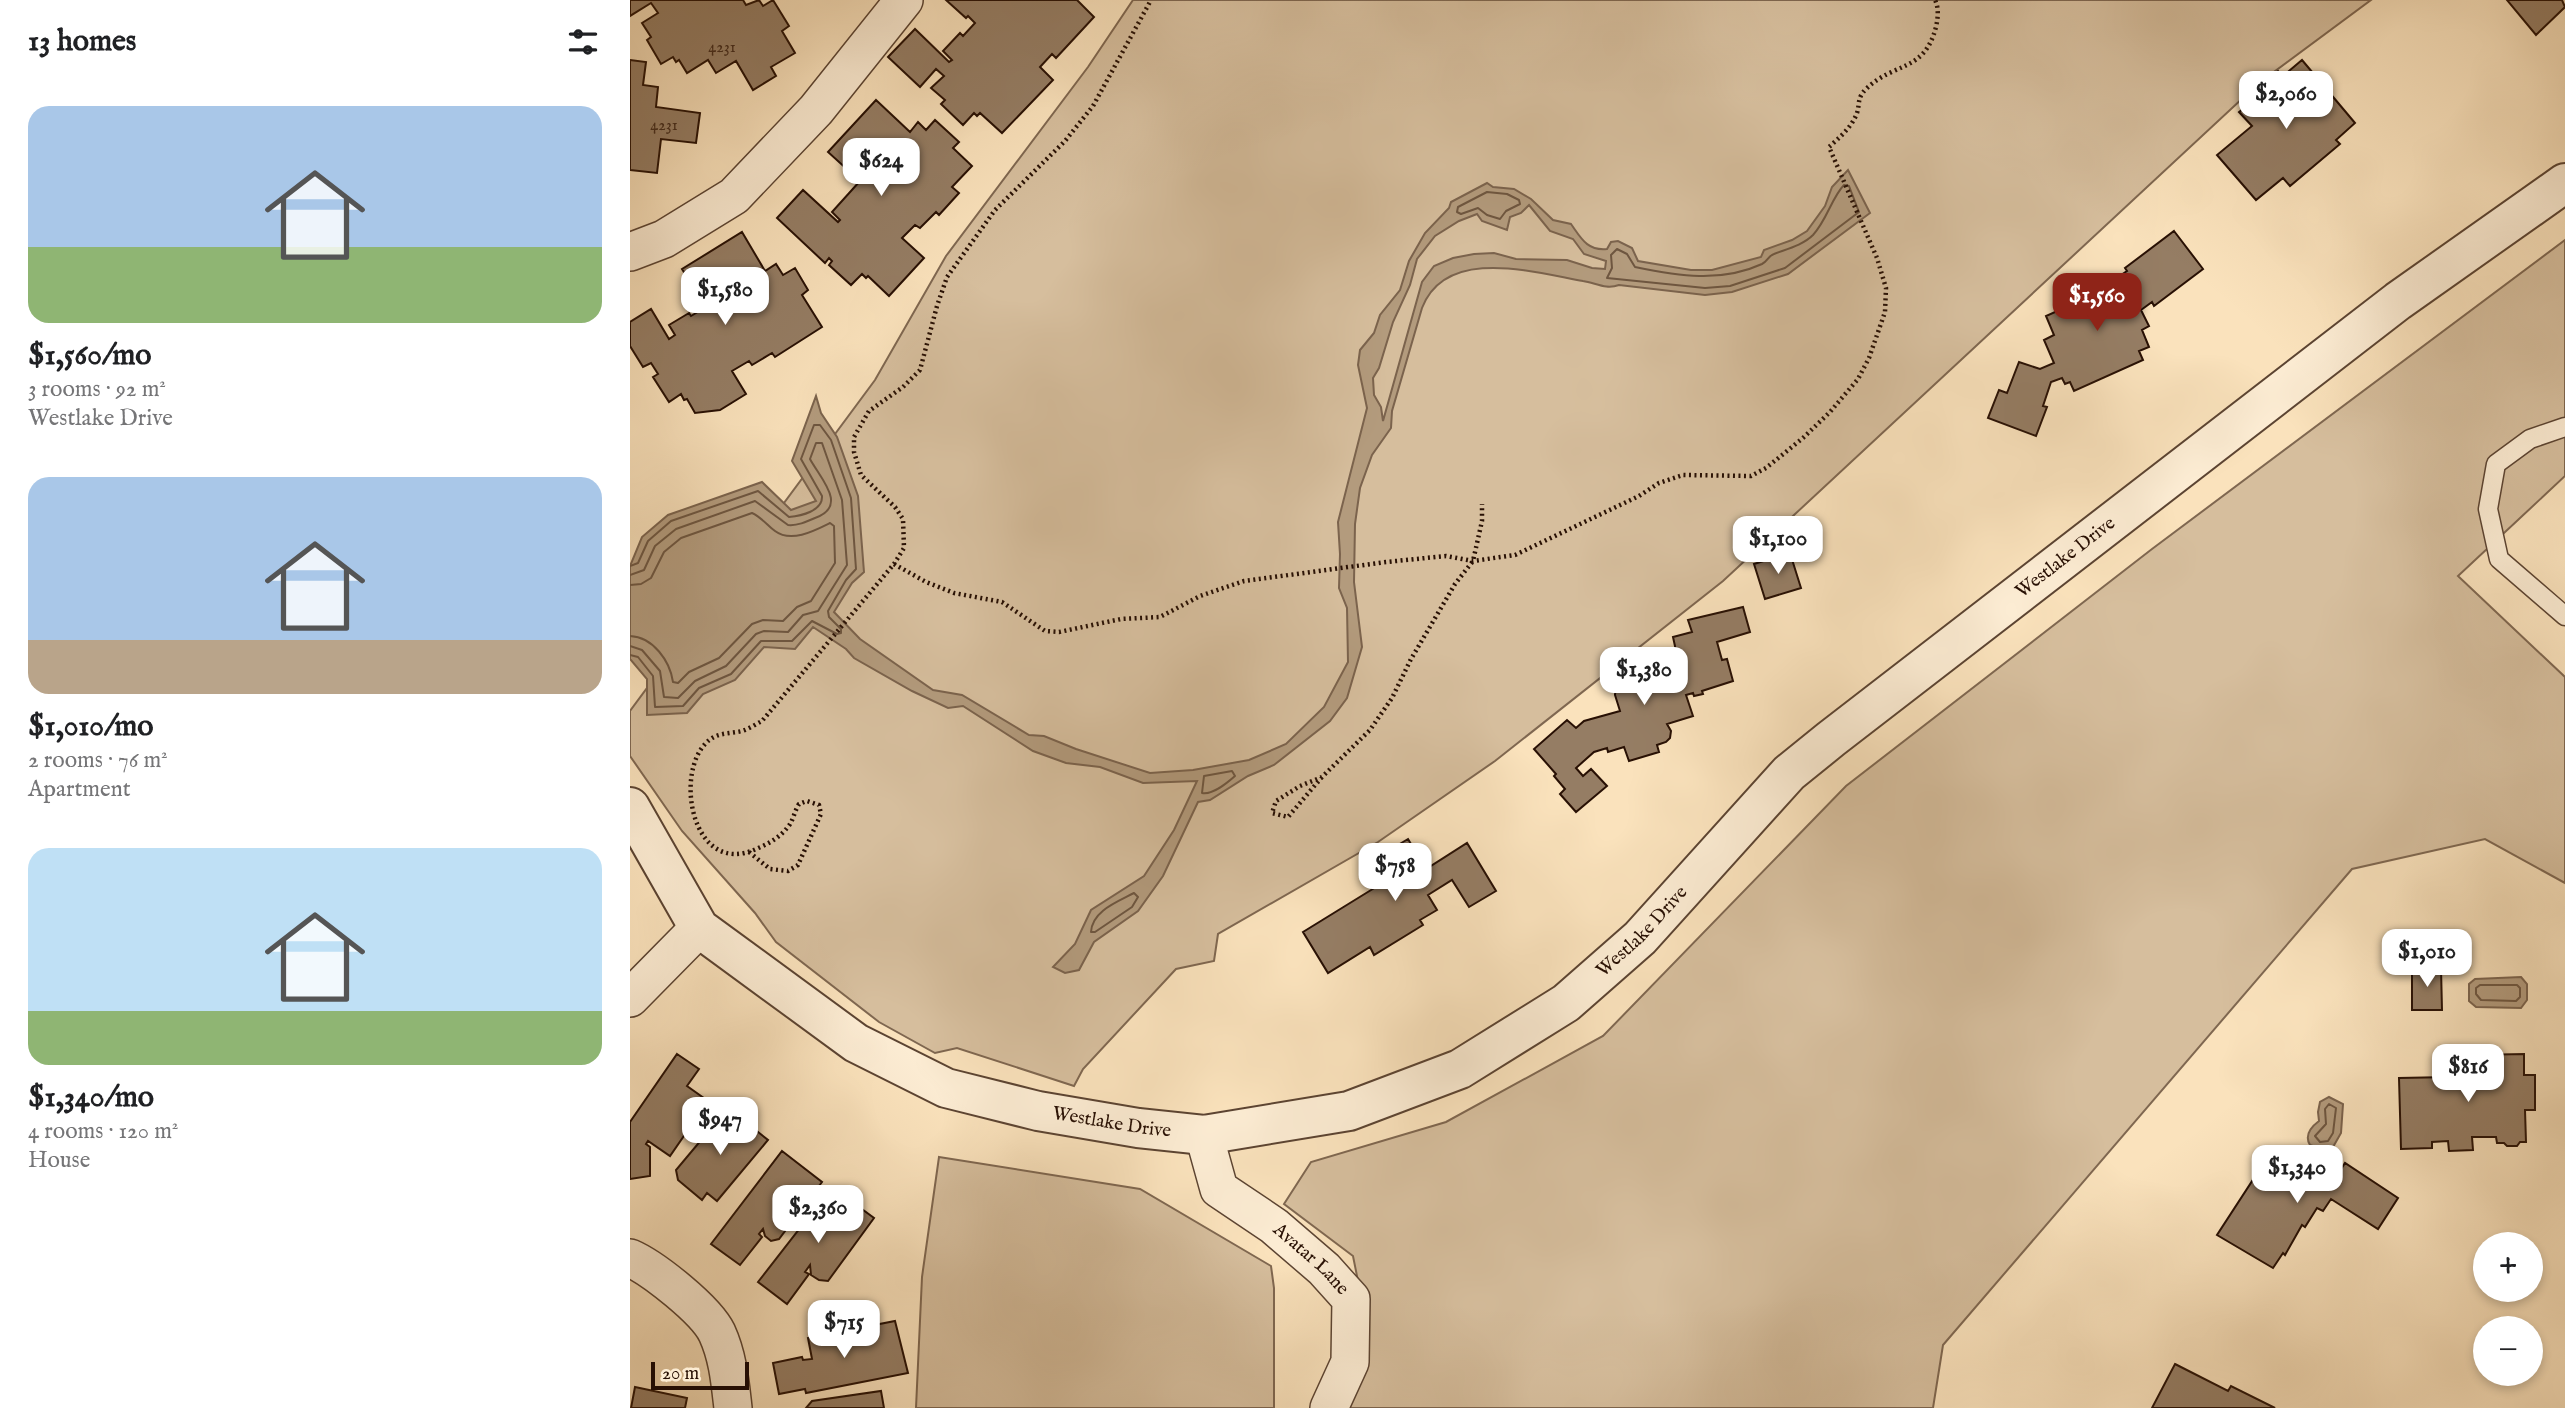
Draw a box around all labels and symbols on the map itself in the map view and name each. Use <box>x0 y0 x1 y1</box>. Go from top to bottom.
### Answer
house number: 4231 <box>708 38 736 58</box>
pin: $2,060 <box>2229 72 2343 131</box>
house number: 4231 <box>650 116 678 136</box>
pin: $624 <box>840 138 922 198</box>
pin: $1,580 <box>668 268 782 327</box>
pin: $1,560 <box>2040 274 2154 333</box>
street label: Westlake Drive <box>2011 511 2121 604</box>
pin: $1,100 <box>1721 516 1835 576</box>
pin: $1,380 <box>1587 648 1701 707</box>
pin: $758 <box>1354 844 1436 903</box>
street label: Westlake Drive <box>1591 881 1693 983</box>
pin: $1,010 <box>2370 930 2484 989</box>
pin: $816 <box>2427 1044 2509 1104</box>
pin: $947 <box>679 1098 761 1157</box>
street label: Westlake Drive <box>1051 1102 1172 1143</box>
pin: $1,340 <box>2240 1146 2354 1205</box>
pin: $2,360 <box>761 1186 875 1245</box>
street label: Avatar Lane <box>1267 1217 1354 1301</box>
pin: $715 <box>803 1300 885 1360</box>
scale bar <box>651 1359 749 1391</box>

